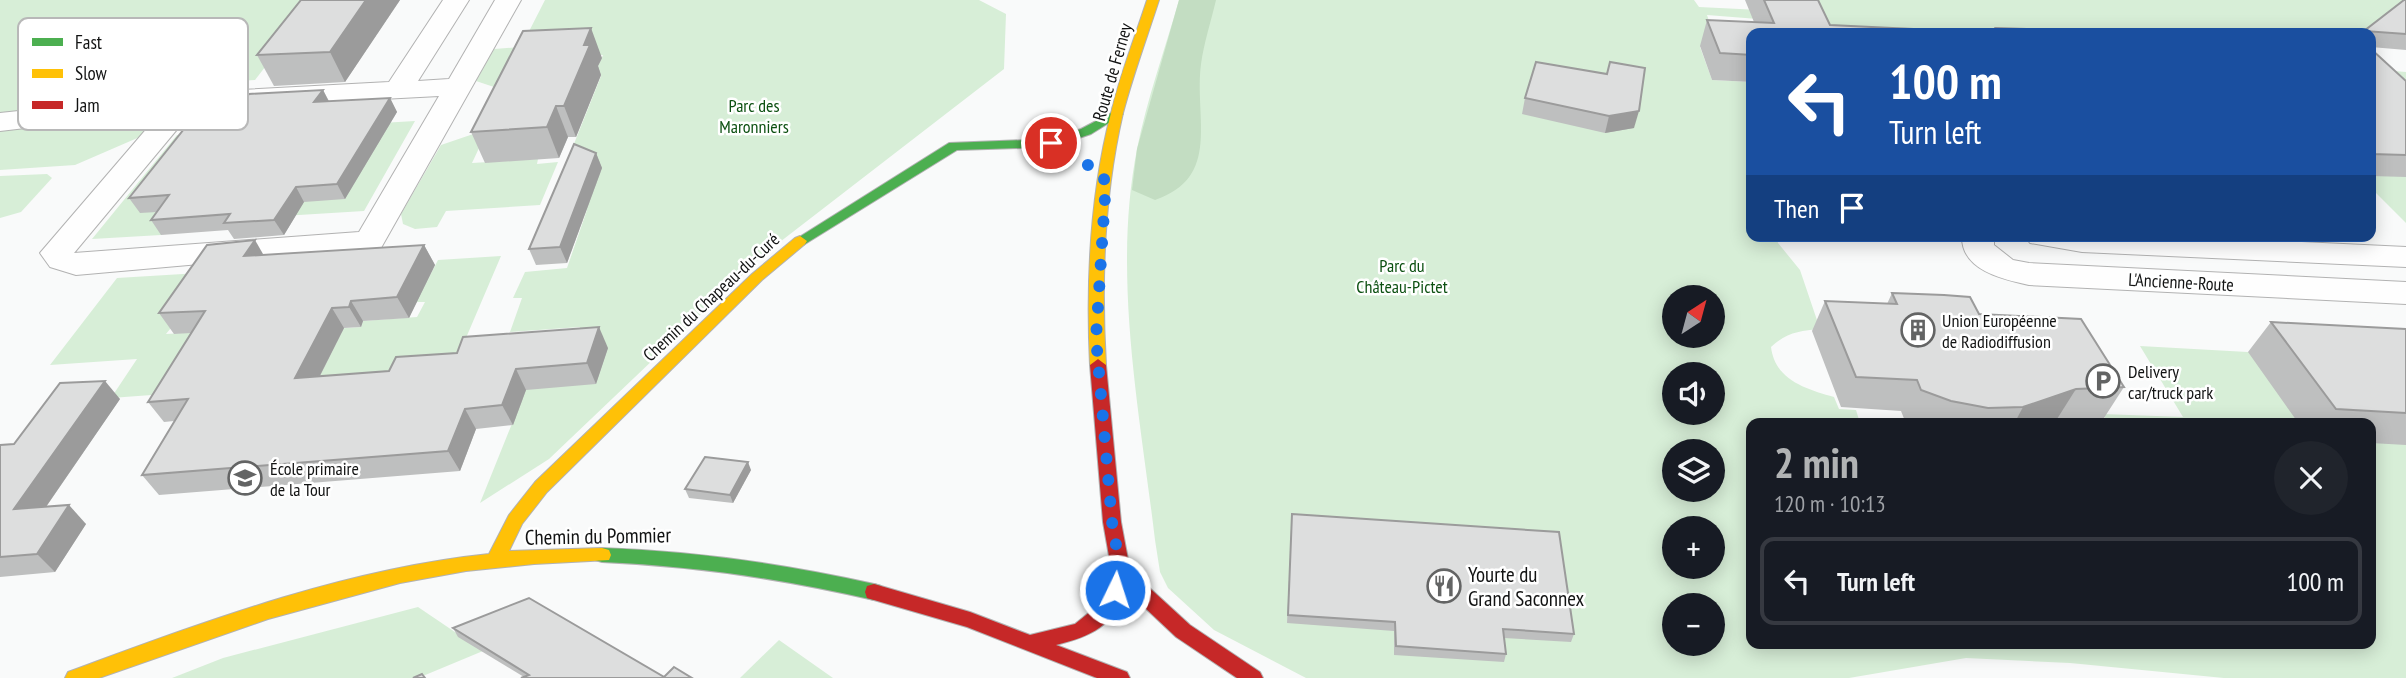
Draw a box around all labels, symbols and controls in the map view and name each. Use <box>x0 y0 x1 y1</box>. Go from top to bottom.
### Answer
legend <box>18 18 248 130</box>
street label: Route de Ferney <box>1087 20 1137 123</box>
text: Fast <box>75 30 103 54</box>
text: 100 m <box>1889 49 2002 113</box>
icon: left <box>1774 56 1865 147</box>
text: Slow <box>75 61 108 85</box>
text: Jam <box>74 93 100 117</box>
park label: Parc des Maronniers <box>719 94 789 138</box>
text: Turn left <box>1889 111 1981 153</box>
pin <box>1021 113 1081 173</box>
icon: arrive <box>1032 124 1070 162</box>
icon: arrive <box>1833 189 1871 227</box>
text: Then <box>1774 192 1819 225</box>
street label: Chemin du Chapeau-du-Curé <box>638 228 784 366</box>
park label: Parc du Château-Pictet <box>1356 254 1448 298</box>
street label: L'Ancienne-Route <box>2128 268 2234 296</box>
north arrow <box>1662 285 1726 348</box>
map controls <box>1662 285 1725 656</box>
place label: Union Européenne de Radiodiffusion <box>1942 309 2057 353</box>
building icon: Union Européenne de Radiodiffusion <box>1899 311 1937 349</box>
place label: Delivery car/truck park <box>2128 360 2213 404</box>
button: sound <box>1662 362 1725 425</box>
parking icon: Delivery car/truck park <box>2084 362 2122 400</box>
text: 2 min <box>1774 435 1859 490</box>
button: layers <box>1662 439 1725 502</box>
button: close <box>2274 441 2348 515</box>
place label: École primaire de la Tour <box>270 457 359 501</box>
school or university icon: École primaire de la Tour <box>226 459 264 497</box>
text: 120 m · 10:13 <box>1774 489 1886 518</box>
button: + <box>1662 516 1725 579</box>
street label: Chemin du Pommier <box>525 521 672 551</box>
position arrow <box>1078 553 1152 627</box>
place label: Yourte du Grand Saconnex <box>1468 561 1585 612</box>
icon: left <box>1778 562 1816 600</box>
text: Turn left <box>1837 565 1915 598</box>
text: 100 m <box>2286 565 2344 598</box>
restaurant icon: Yourte du Grand Saconnex <box>1425 567 1463 605</box>
button: − <box>1662 593 1725 656</box>

